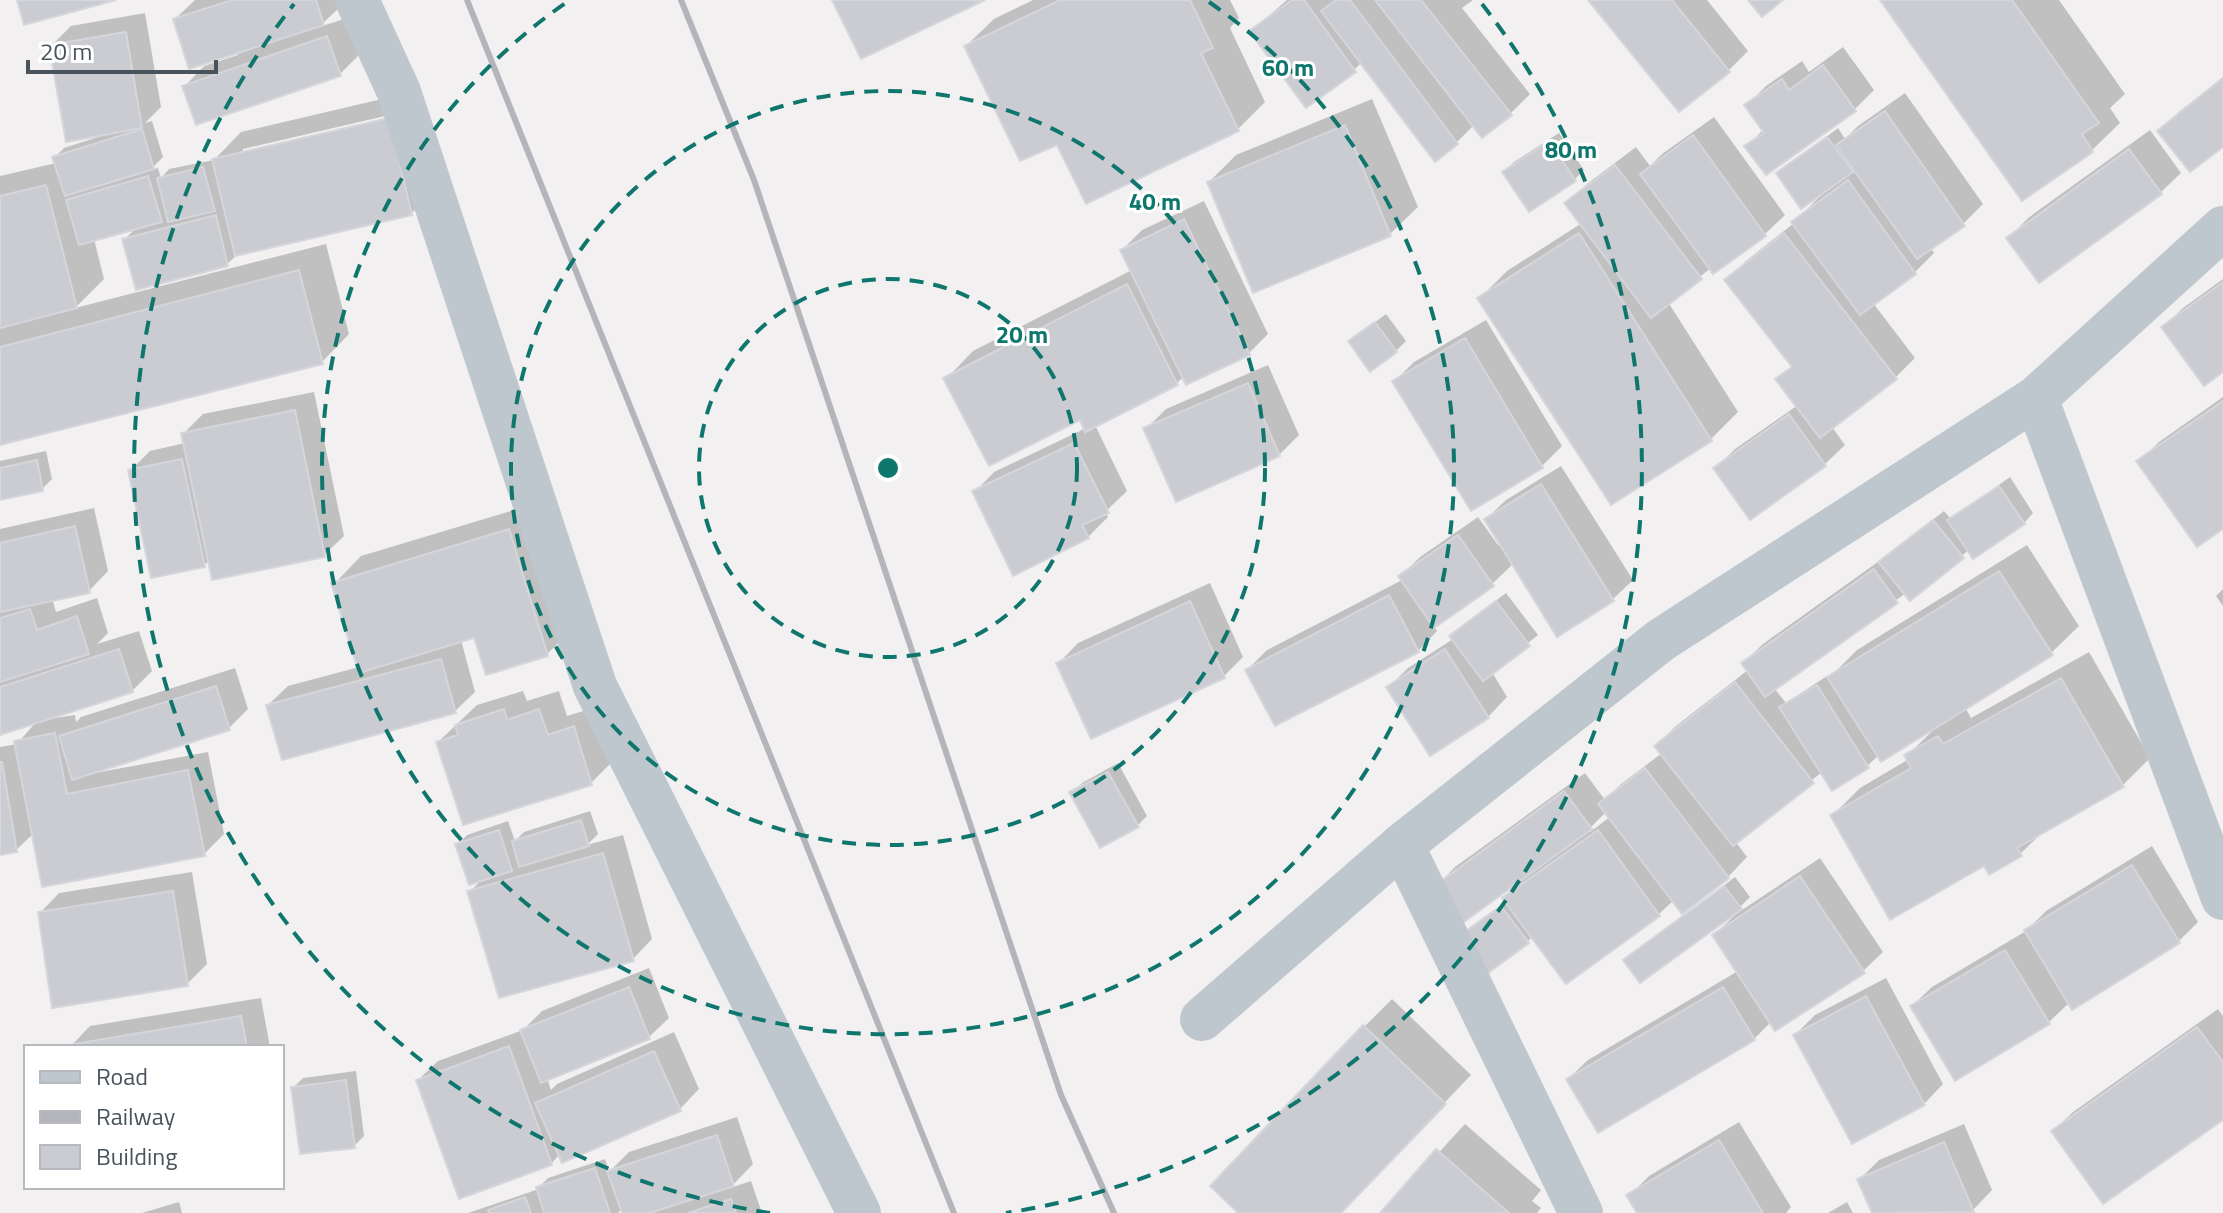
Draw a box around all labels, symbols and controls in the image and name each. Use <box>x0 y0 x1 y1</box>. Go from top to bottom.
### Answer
scale bar <box>28 24 216 74</box>
text: 20 m <box>40 33 92 69</box>
text: 60 m <box>1262 49 1314 85</box>
text: 80 m <box>1545 131 1597 167</box>
text: 40 m <box>1129 183 1181 219</box>
text: 20 m <box>996 316 1048 352</box>
centre of rings <box>874 454 902 482</box>
legend <box>24 1045 284 1189</box>
text: Road <box>96 1058 148 1094</box>
text: Railway <box>96 1098 176 1134</box>
text: Building <box>96 1138 178 1174</box>

